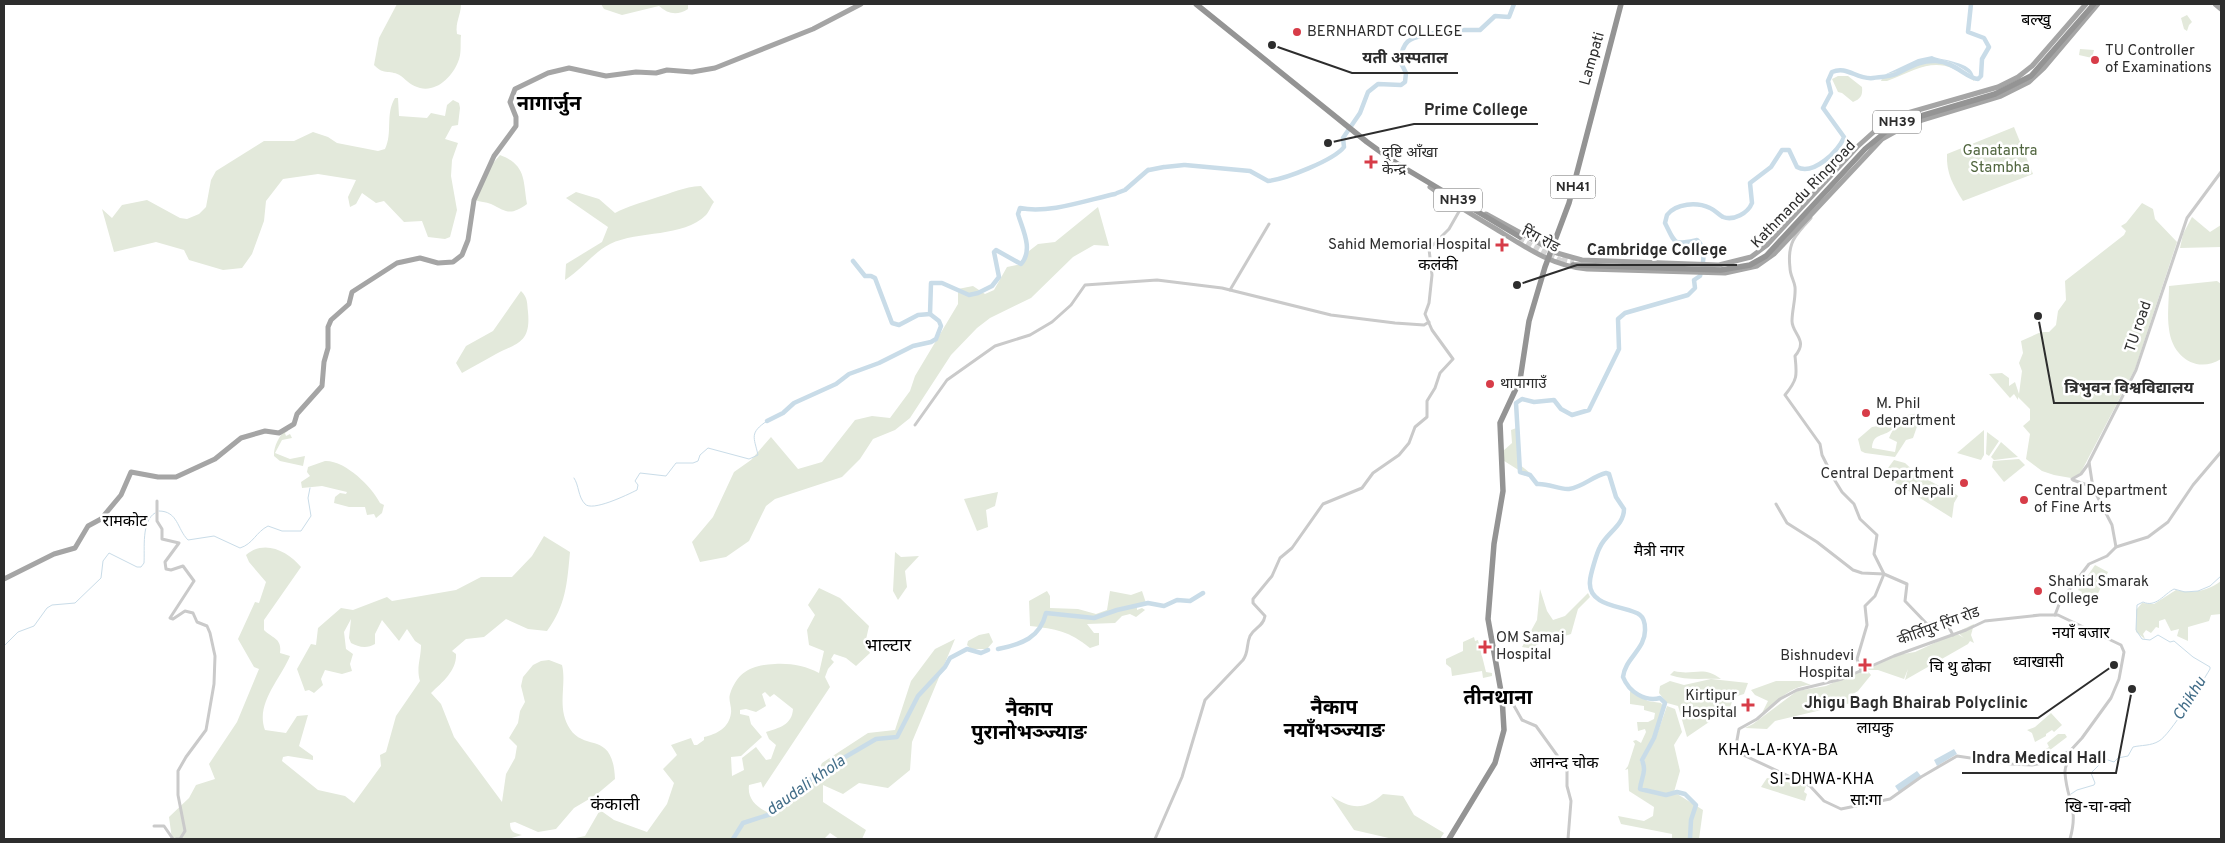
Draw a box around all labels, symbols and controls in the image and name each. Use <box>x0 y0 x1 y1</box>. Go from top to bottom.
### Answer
district label: बल्खु <box>2021 11 2052 31</box>
place label: BERNHARDT COLLEGE <box>1307 23 1462 42</box>
marker: BERNHARDT COLLEGE <box>1291 26 1303 38</box>
street label: Lampati <box>1576 30 1610 88</box>
callout: यती अस्पताल <box>1352 42 1458 73</box>
place label: TU Controller of Examinations <box>2105 42 2212 78</box>
text: यती अस्पताल <box>1362 49 1449 69</box>
marker: TU Controller of Examinations <box>2089 54 2101 66</box>
district label: नागार्जुन <box>517 92 582 118</box>
callout: Prime College <box>1414 93 1538 124</box>
text: Prime College <box>1424 101 1528 121</box>
road number: NH39 <box>1873 110 1921 134</box>
street label: Kathmandu Ringroad <box>1748 137 1860 253</box>
park label: Ganatantra Stambha <box>1963 142 2037 178</box>
place label: द्ष्टि आँखा केन्द्र <box>1382 143 1439 180</box>
marker: द्ष्टि आँखा केन्द्र <box>1364 155 1378 169</box>
road number: NH41 <box>1550 176 1596 198</box>
road number: NH39 <box>1434 188 1482 212</box>
street label: रिंग रोड <box>1518 221 1563 258</box>
callout: Cambridge College <box>1577 234 1737 265</box>
place label: Sahid Memorial Hospital <box>1328 236 1491 255</box>
marker: Sahid Memorial Hospital <box>1495 238 1509 252</box>
text: Cambridge College <box>1587 241 1727 261</box>
district label: कलंकी <box>1418 255 1459 276</box>
street label: TU road <box>2121 299 2157 355</box>
callout: त्रिभुवन विश्वविद्यालय <box>2054 372 2204 403</box>
place label: थापागाउँ <box>1500 374 1547 394</box>
marker: थापागाउँ <box>1484 378 1496 390</box>
text: त्रिभुवन विश्वविद्यालय <box>2064 379 2195 399</box>
place label: M. Phil department <box>1876 395 1956 431</box>
marker: M. Phil department <box>1860 407 1872 419</box>
place label: Central Department of Nepali <box>1821 465 1954 501</box>
marker: Central Department of Nepali <box>1958 477 1970 489</box>
place label: Central Department of Fine Arts <box>2034 482 2167 518</box>
marker: Central Department of Fine Arts <box>2018 494 2030 506</box>
district label: रामकोट <box>103 512 148 532</box>
district label: मैत्री नगर <box>1634 541 1685 562</box>
place label: Shahid Smarak College <box>2048 573 2149 609</box>
marker: Shahid Smarak College <box>2032 585 2044 597</box>
street label: कीर्तिपुर रिंग रोड <box>1895 602 1984 651</box>
district label: नयाँ बजार <box>2052 623 2110 644</box>
place label: OM Samaj Hospital <box>1496 629 1564 665</box>
district label: भाल्टार <box>865 635 912 658</box>
marker: OM Samaj Hospital <box>1478 640 1492 654</box>
place label: Bishnudevi Hospital <box>1780 647 1854 683</box>
district label: ध्वाखासी <box>2012 653 2064 673</box>
marker: Bishnudevi Hospital <box>1858 658 1872 672</box>
district label: चि थु ढोका <box>1929 658 1992 678</box>
water label: Chikhu <box>2169 673 2211 725</box>
district label: तीनथाना <box>1464 685 1534 712</box>
place label: Kirtipur Hospital <box>1682 687 1737 723</box>
callout: Jhigu Bagh Bhairab Polyclinic <box>1793 687 2038 718</box>
text: Jhigu Bagh Bhairab Polyclinic <box>1804 694 2028 714</box>
district label: नैकाप नयाँभञ्ज्याङ <box>1283 695 1386 745</box>
district label: नैकाप पुरानोभञ्ज्याङ <box>971 697 1088 747</box>
marker: Kirtipur Hospital <box>1741 698 1755 712</box>
district label: लायकु <box>1857 719 1894 739</box>
district label: KHA-LA-KYA-BA <box>1718 741 1838 761</box>
callout: Indra Medical Hall <box>1962 742 2116 773</box>
text: Indra Medical Hall <box>1972 749 2106 769</box>
water label: daudali khola <box>763 751 850 821</box>
district label: आनन्द चोक <box>1529 754 1599 774</box>
district label: SI-DHWA-KHA <box>1770 770 1875 790</box>
district label: सा:गा <box>1850 791 1883 811</box>
district label: कंकाली <box>590 794 640 817</box>
district label: खि-चा-क्वो <box>2065 798 2132 818</box>

